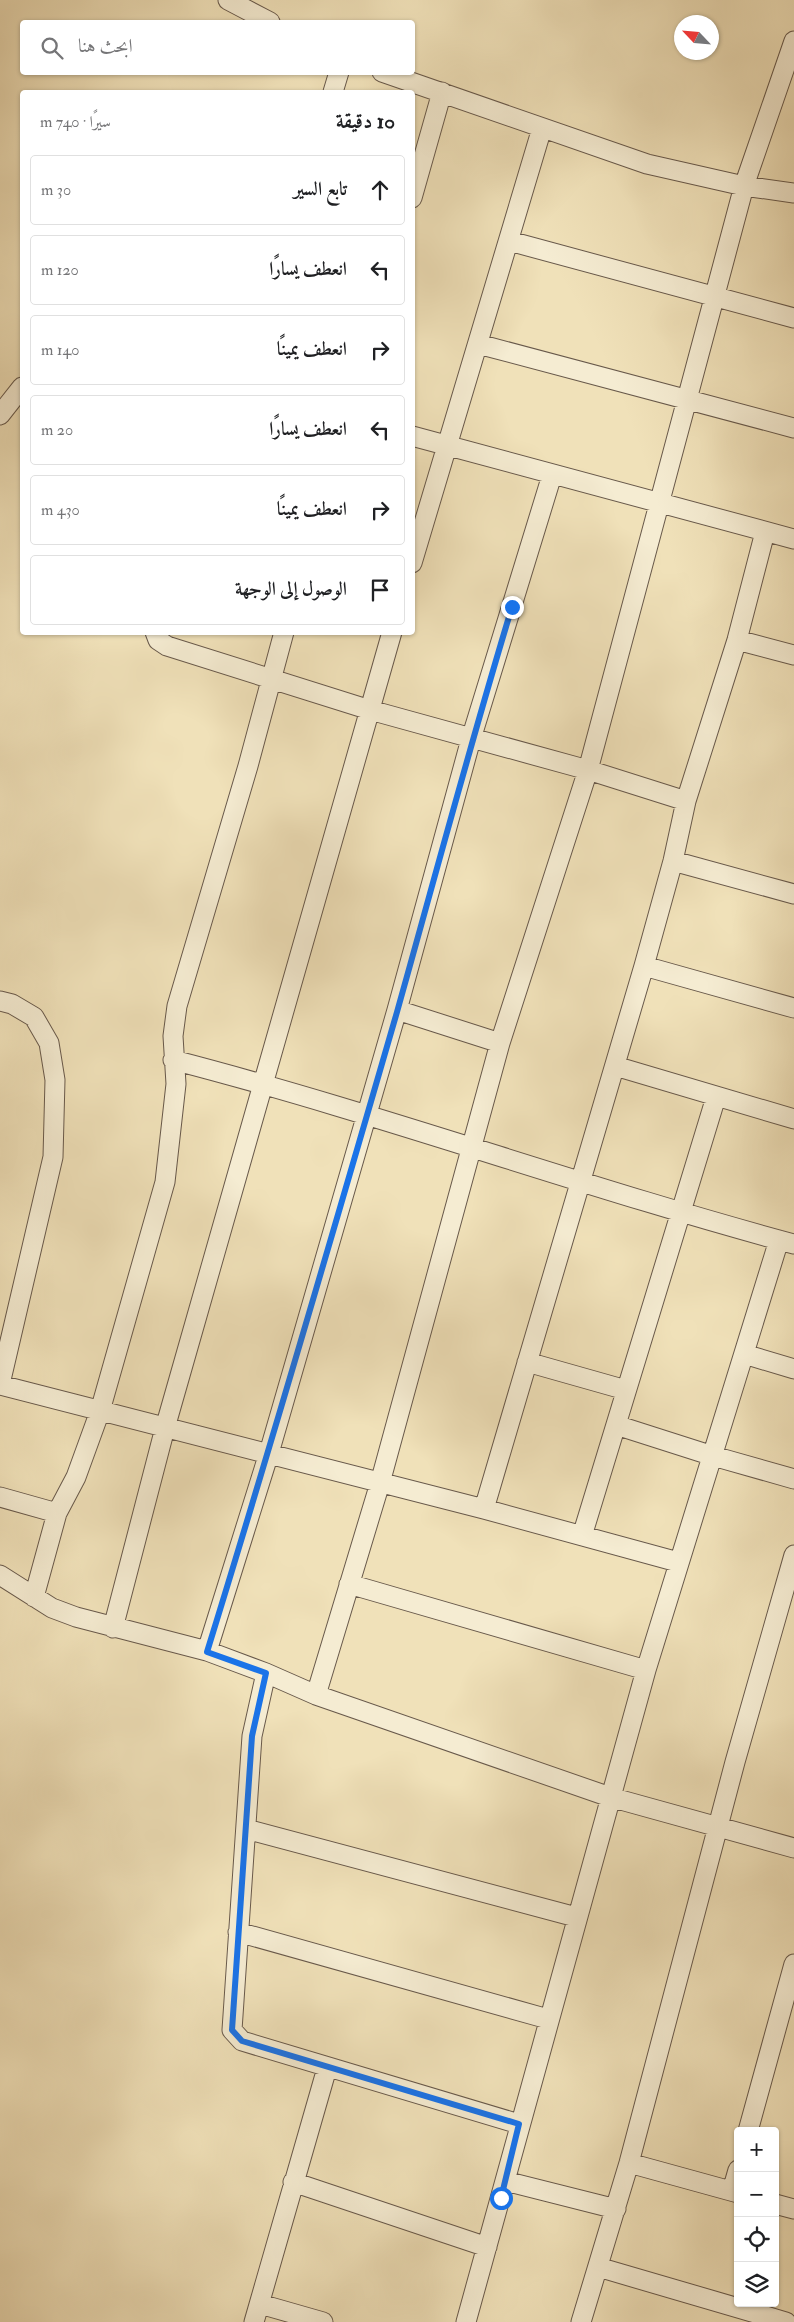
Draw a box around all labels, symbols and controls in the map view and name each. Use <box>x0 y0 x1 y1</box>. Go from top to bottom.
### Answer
north arrow <box>674 15 719 60</box>
search box <box>20 20 415 75</box>
icon: search <box>38 34 66 62</box>
text: ابحث هنا <box>78 34 133 58</box>
text: 10 دقيقة <box>336 108 395 135</box>
text: سيرًا · 740 m <box>40 112 111 132</box>
icon: ahead <box>366 176 394 204</box>
text: تابع السير <box>293 177 347 201</box>
text: 30 m <box>41 180 71 200</box>
icon: left <box>366 256 394 284</box>
text: انعطف يسارًا <box>269 257 347 281</box>
text: 120 m <box>41 260 79 280</box>
icon: right <box>366 336 394 364</box>
text: انعطف يمينًا <box>277 337 347 361</box>
text: 140 m <box>41 340 79 360</box>
icon: left <box>366 416 394 444</box>
text: انعطف يسارًا <box>269 417 347 441</box>
text: 20 m <box>41 420 73 440</box>
icon: right <box>366 496 394 524</box>
text: انعطف يمينًا <box>277 497 347 521</box>
text: 430 m <box>41 500 80 520</box>
icon: arrive <box>366 576 394 604</box>
text: الوصول إلى الوجهة <box>235 577 347 601</box>
route end <box>501 596 524 619</box>
map controls <box>734 2127 779 2307</box>
button: + <box>734 2127 779 2172</box>
button: − <box>734 2172 779 2217</box>
route start <box>490 2187 513 2210</box>
button: locate <box>734 2217 779 2262</box>
button: layers <box>734 2262 779 2307</box>

